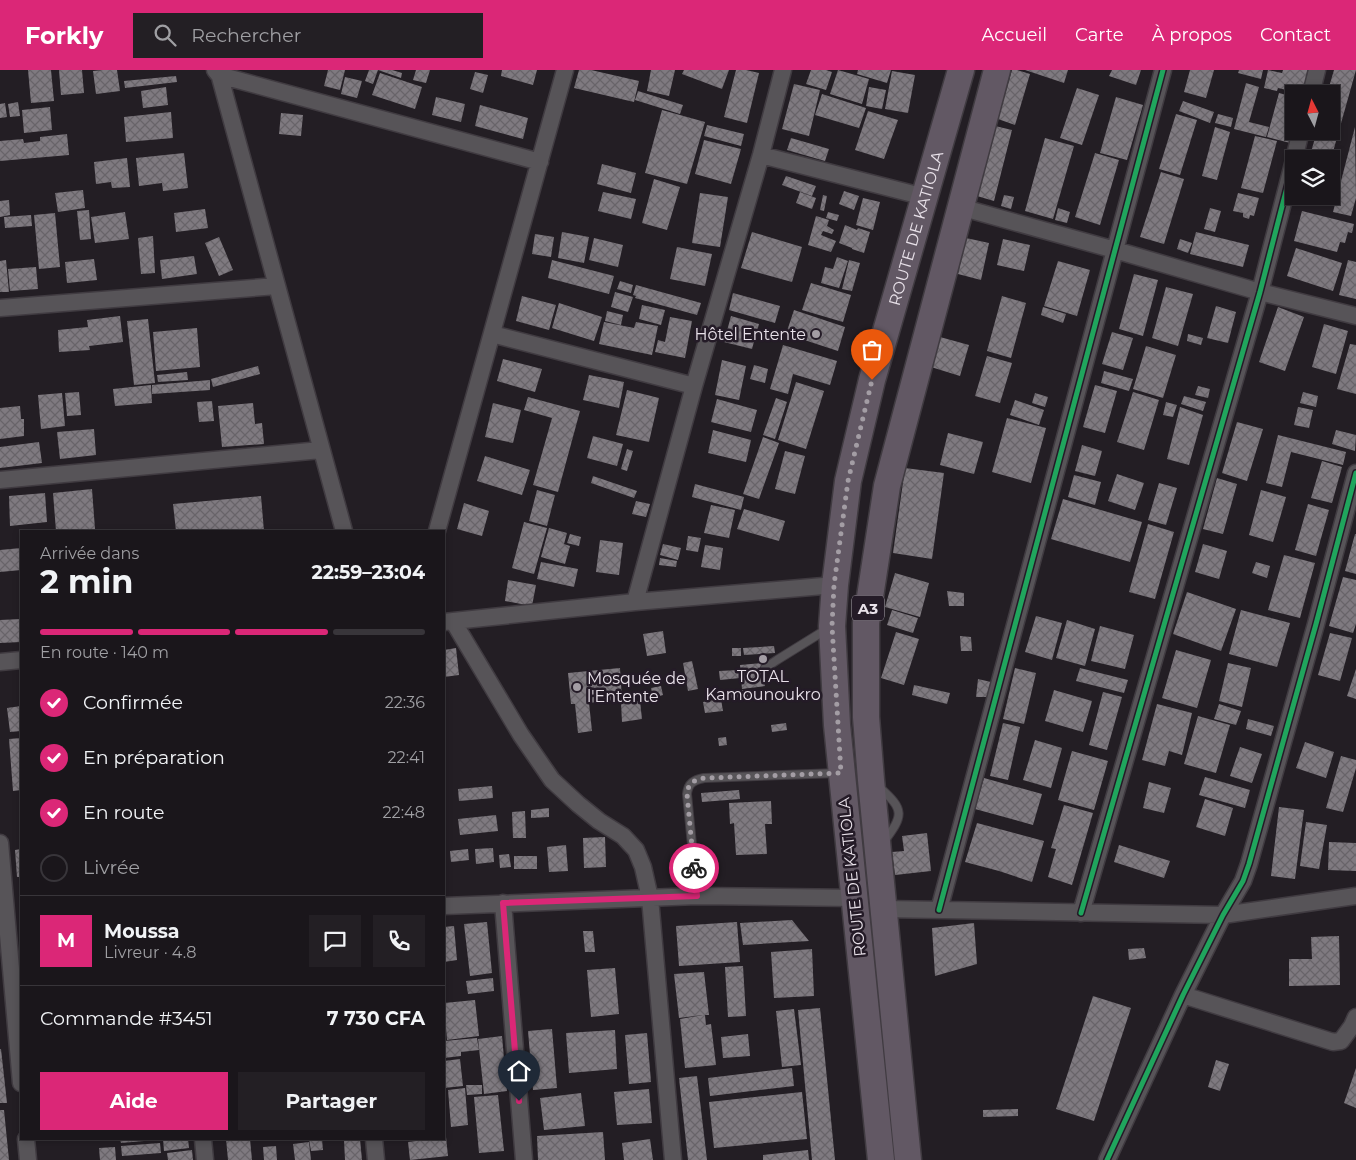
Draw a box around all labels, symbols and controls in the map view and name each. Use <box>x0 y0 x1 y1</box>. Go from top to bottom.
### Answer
search box <box>133 13 483 58</box>
text: Forkly <box>25 21 103 50</box>
icon: search <box>151 21 179 49</box>
text: Rechercher <box>191 24 301 47</box>
text: Accueil <box>982 24 1047 46</box>
text: Carte <box>1075 24 1124 46</box>
text: À propos <box>1152 24 1232 46</box>
text: Contact <box>1260 24 1331 46</box>
north arrow <box>1285 85 1340 140</box>
map controls <box>1285 85 1340 205</box>
street label: ROUTE DE KATIOLA <box>884 148 947 308</box>
button: layers <box>1285 150 1340 205</box>
place label: Hôtel Entente <box>695 325 806 344</box>
marker: Hôtel Entente <box>810 328 822 340</box>
pin <box>851 329 893 380</box>
icon: bag <box>858 336 886 364</box>
text: Arrivée dans <box>40 544 139 563</box>
text: 22:59–23:04 <box>312 561 425 584</box>
text: 2 min <box>40 562 133 601</box>
road number: A3 <box>852 596 884 620</box>
text: En route · 140 m <box>40 643 169 662</box>
marker: TOTAL Kamounoukro <box>757 653 769 665</box>
place label: TOTAL Kamounoukro <box>705 667 821 704</box>
place label: Mosquée de l'Entente <box>587 669 686 706</box>
marker: Mosquée de l'Entente <box>571 681 583 693</box>
icon: check <box>40 689 68 717</box>
text: Confirmée <box>83 691 183 714</box>
text: 22:36 <box>385 693 425 712</box>
icon: check <box>40 744 68 772</box>
text: En préparation <box>83 746 225 769</box>
text: 22:41 <box>387 748 425 767</box>
street label: ROUTE DE KATIOLA <box>834 796 870 957</box>
icon: check <box>40 799 68 827</box>
text: En route <box>83 801 164 824</box>
text: 22:48 <box>382 803 425 822</box>
courier <box>669 843 719 893</box>
icon: bike <box>680 854 708 882</box>
text: Livrée <box>83 856 140 879</box>
button: chat <box>309 915 361 967</box>
button: phone <box>373 915 425 967</box>
text: Moussa <box>104 920 180 943</box>
text: M <box>57 929 75 952</box>
text: Livreur · 4.8 <box>104 943 197 962</box>
text: Commande #3451 <box>40 1007 213 1030</box>
text: 7 730 CFA <box>327 1007 425 1030</box>
pin <box>498 1050 540 1101</box>
icon: home <box>505 1057 533 1085</box>
button: Aide <box>40 1072 228 1130</box>
button: Partager <box>238 1072 425 1130</box>

